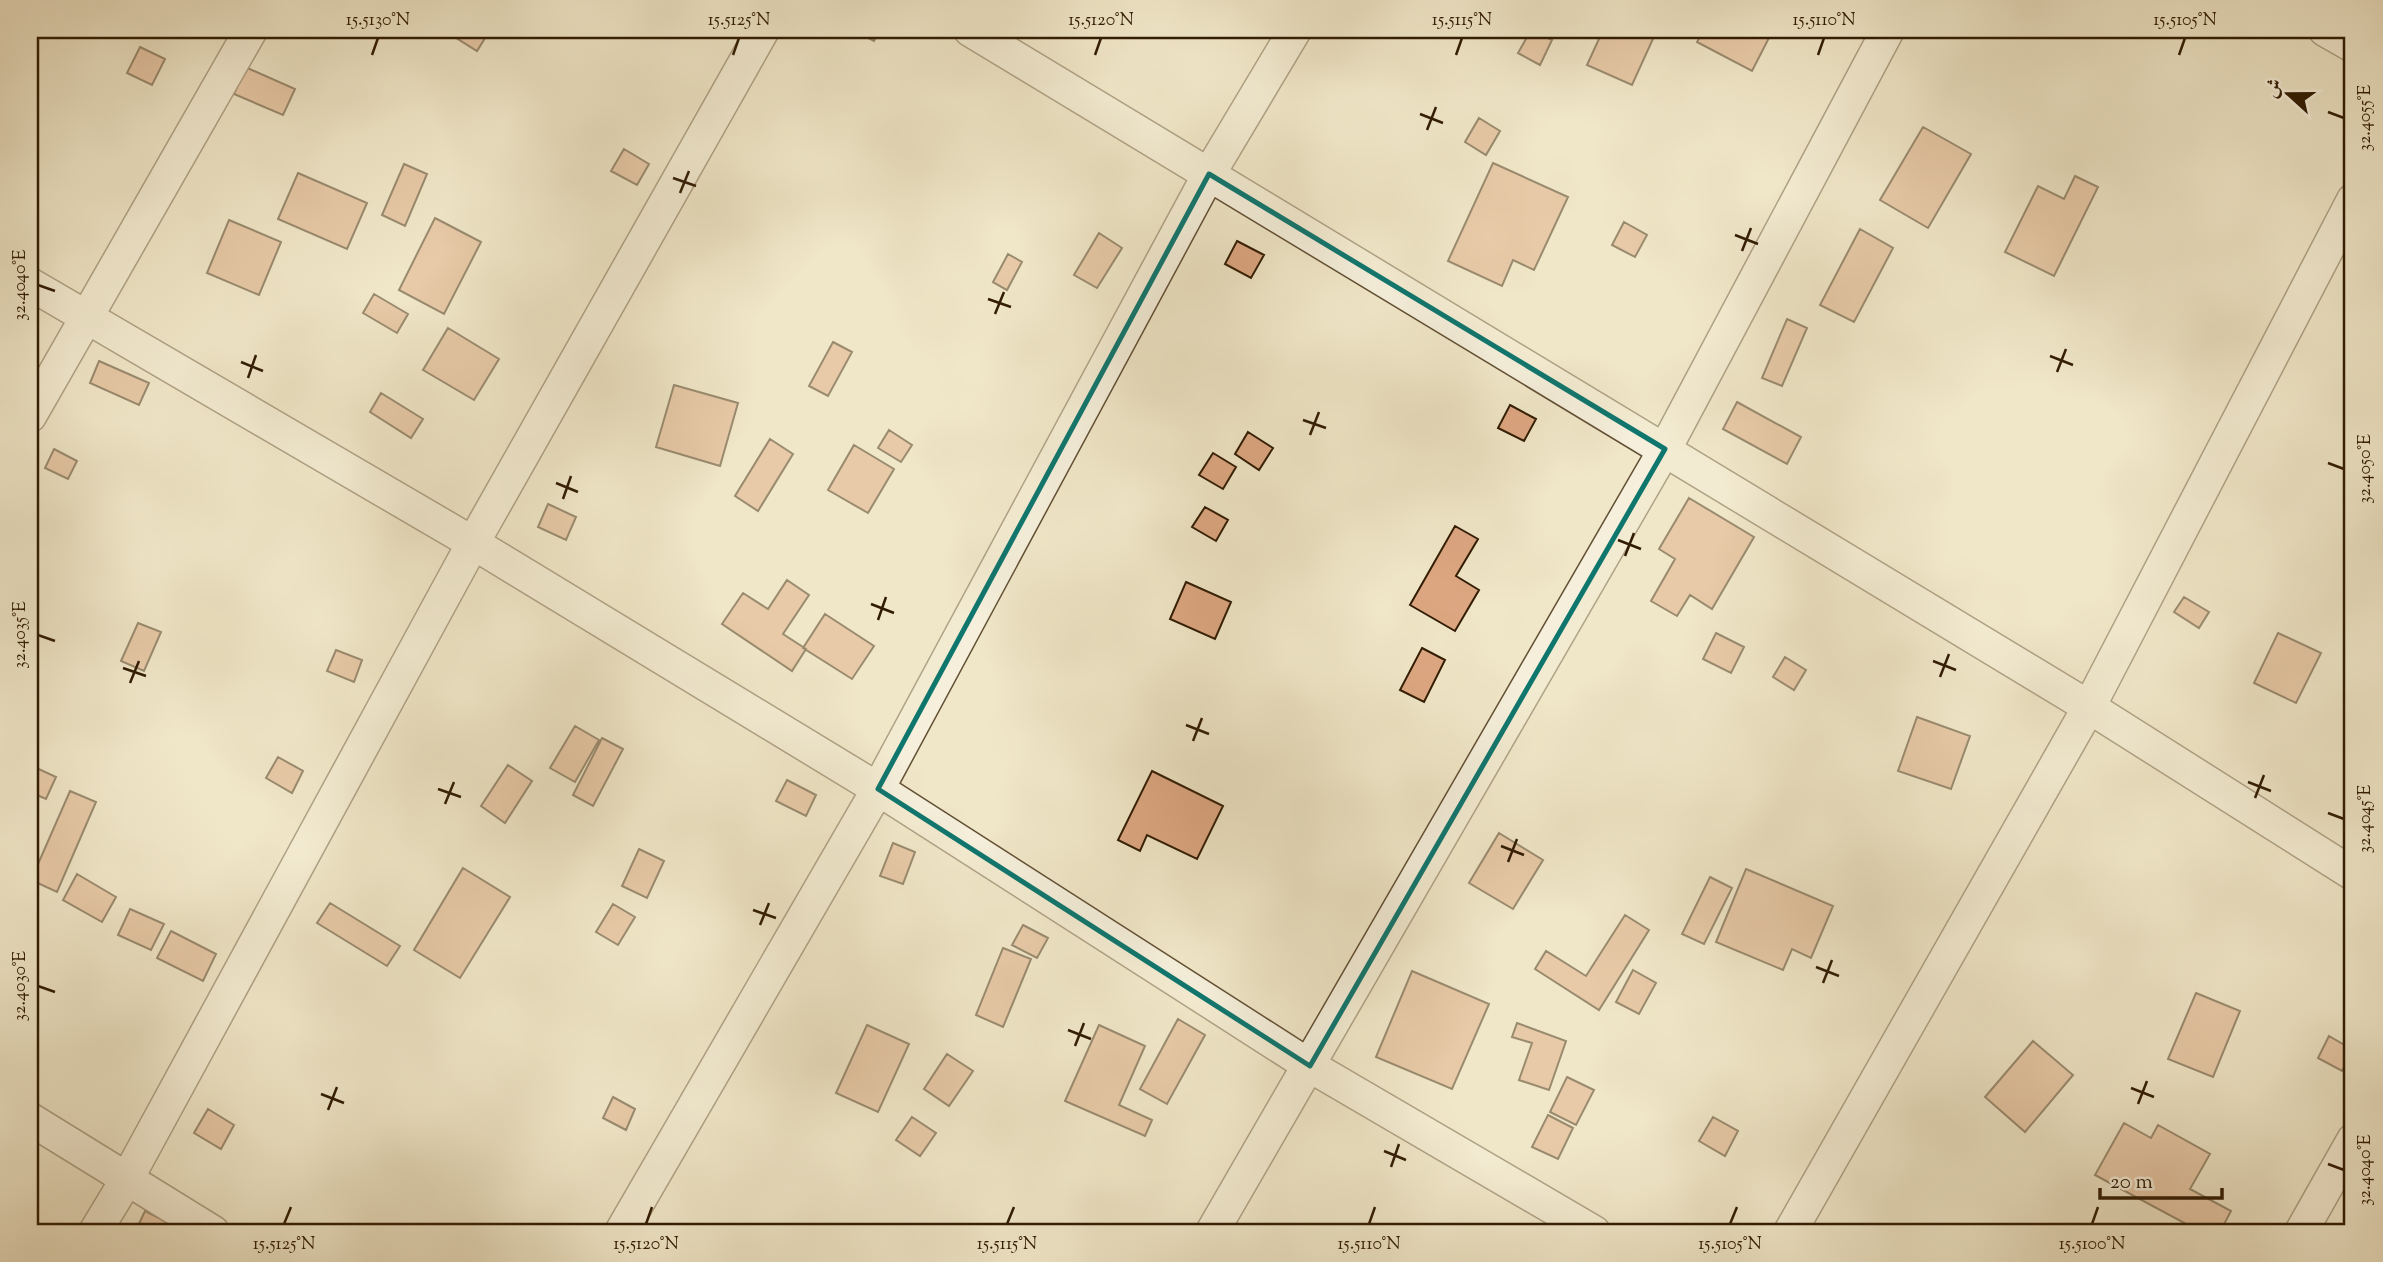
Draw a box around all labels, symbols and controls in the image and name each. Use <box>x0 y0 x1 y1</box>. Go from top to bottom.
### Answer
text: 15.5130°N <box>346 8 410 34</box>
text: 15.5125°N <box>708 8 770 34</box>
text: 15.5120°N <box>1068 8 1134 34</box>
text: 15.5115°N <box>1432 8 1492 34</box>
text: 15.5110°N <box>1792 8 1856 34</box>
text: 15.5105°N <box>2153 8 2217 34</box>
north arrow <box>2254 60 2324 130</box>
text: ش <box>2258 75 2290 102</box>
text: 32.4055°E <box>2353 85 2379 151</box>
text: 32.4040°E <box>8 249 34 321</box>
text: 32.4050°E <box>2353 434 2379 504</box>
text: 32.4035°E <box>8 601 34 669</box>
text: 32.4045°E <box>2353 785 2379 853</box>
text: 32.4030°E <box>8 951 34 1021</box>
text: 32.4040°E <box>2353 1134 2379 1206</box>
scale bar <box>2100 1157 2222 1201</box>
text: 20 m <box>2110 1168 2153 1198</box>
text: 15.5125°N <box>253 1232 315 1258</box>
text: 15.5120°N <box>613 1232 679 1258</box>
text: 15.5115°N <box>977 1232 1037 1258</box>
text: 15.5110°N <box>1337 1232 1401 1258</box>
text: 15.5105°N <box>1698 1232 1762 1258</box>
text: 15.5100°N <box>2059 1232 2125 1258</box>

